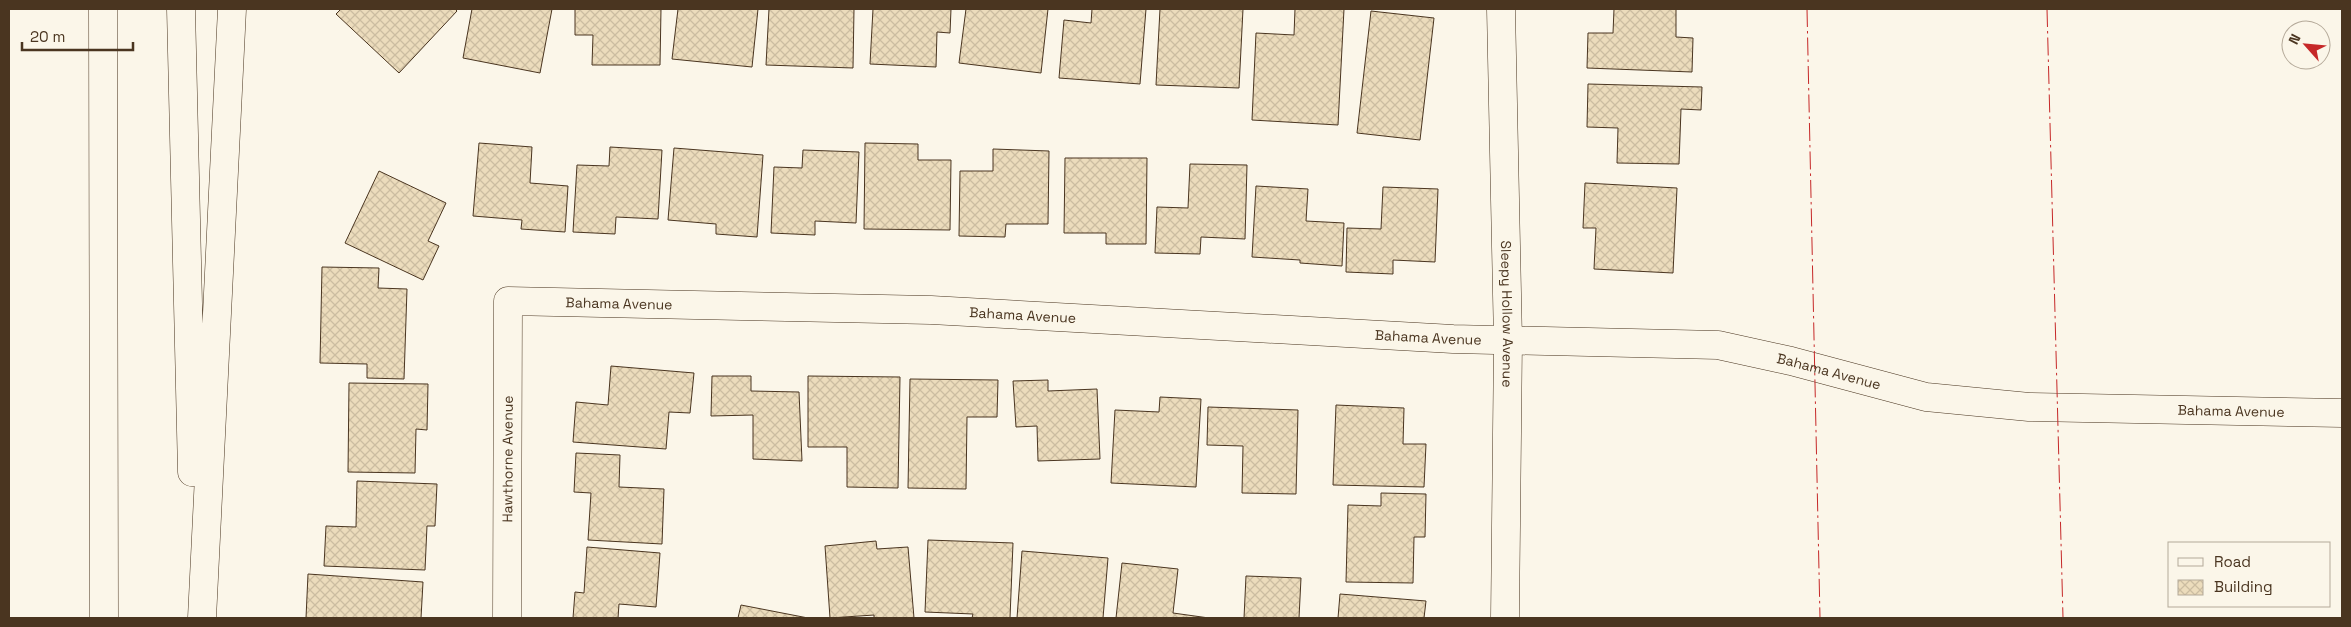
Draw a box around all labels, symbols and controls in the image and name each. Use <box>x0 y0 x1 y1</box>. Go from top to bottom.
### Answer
scale bar <box>22 20 134 52</box>
north arrow <box>2281 20 2331 70</box>
text: 20 m <box>30 27 65 46</box>
text: N <box>2284 31 2305 47</box>
street label: Sleepy Hollow Avenue <box>1497 240 1517 388</box>
street label: Bahama Avenue <box>565 293 673 313</box>
street label: Bahama Avenue <box>969 303 1077 327</box>
street label: Bahama Avenue <box>1374 326 1482 349</box>
street label: Bahama Avenue <box>1775 349 1883 394</box>
street label: Hawthorne Avenue <box>498 395 517 523</box>
street label: Bahama Avenue <box>2177 401 2285 421</box>
legend <box>2168 542 2331 607</box>
text: Road <box>2214 552 2251 571</box>
text: Building <box>2214 577 2273 596</box>

